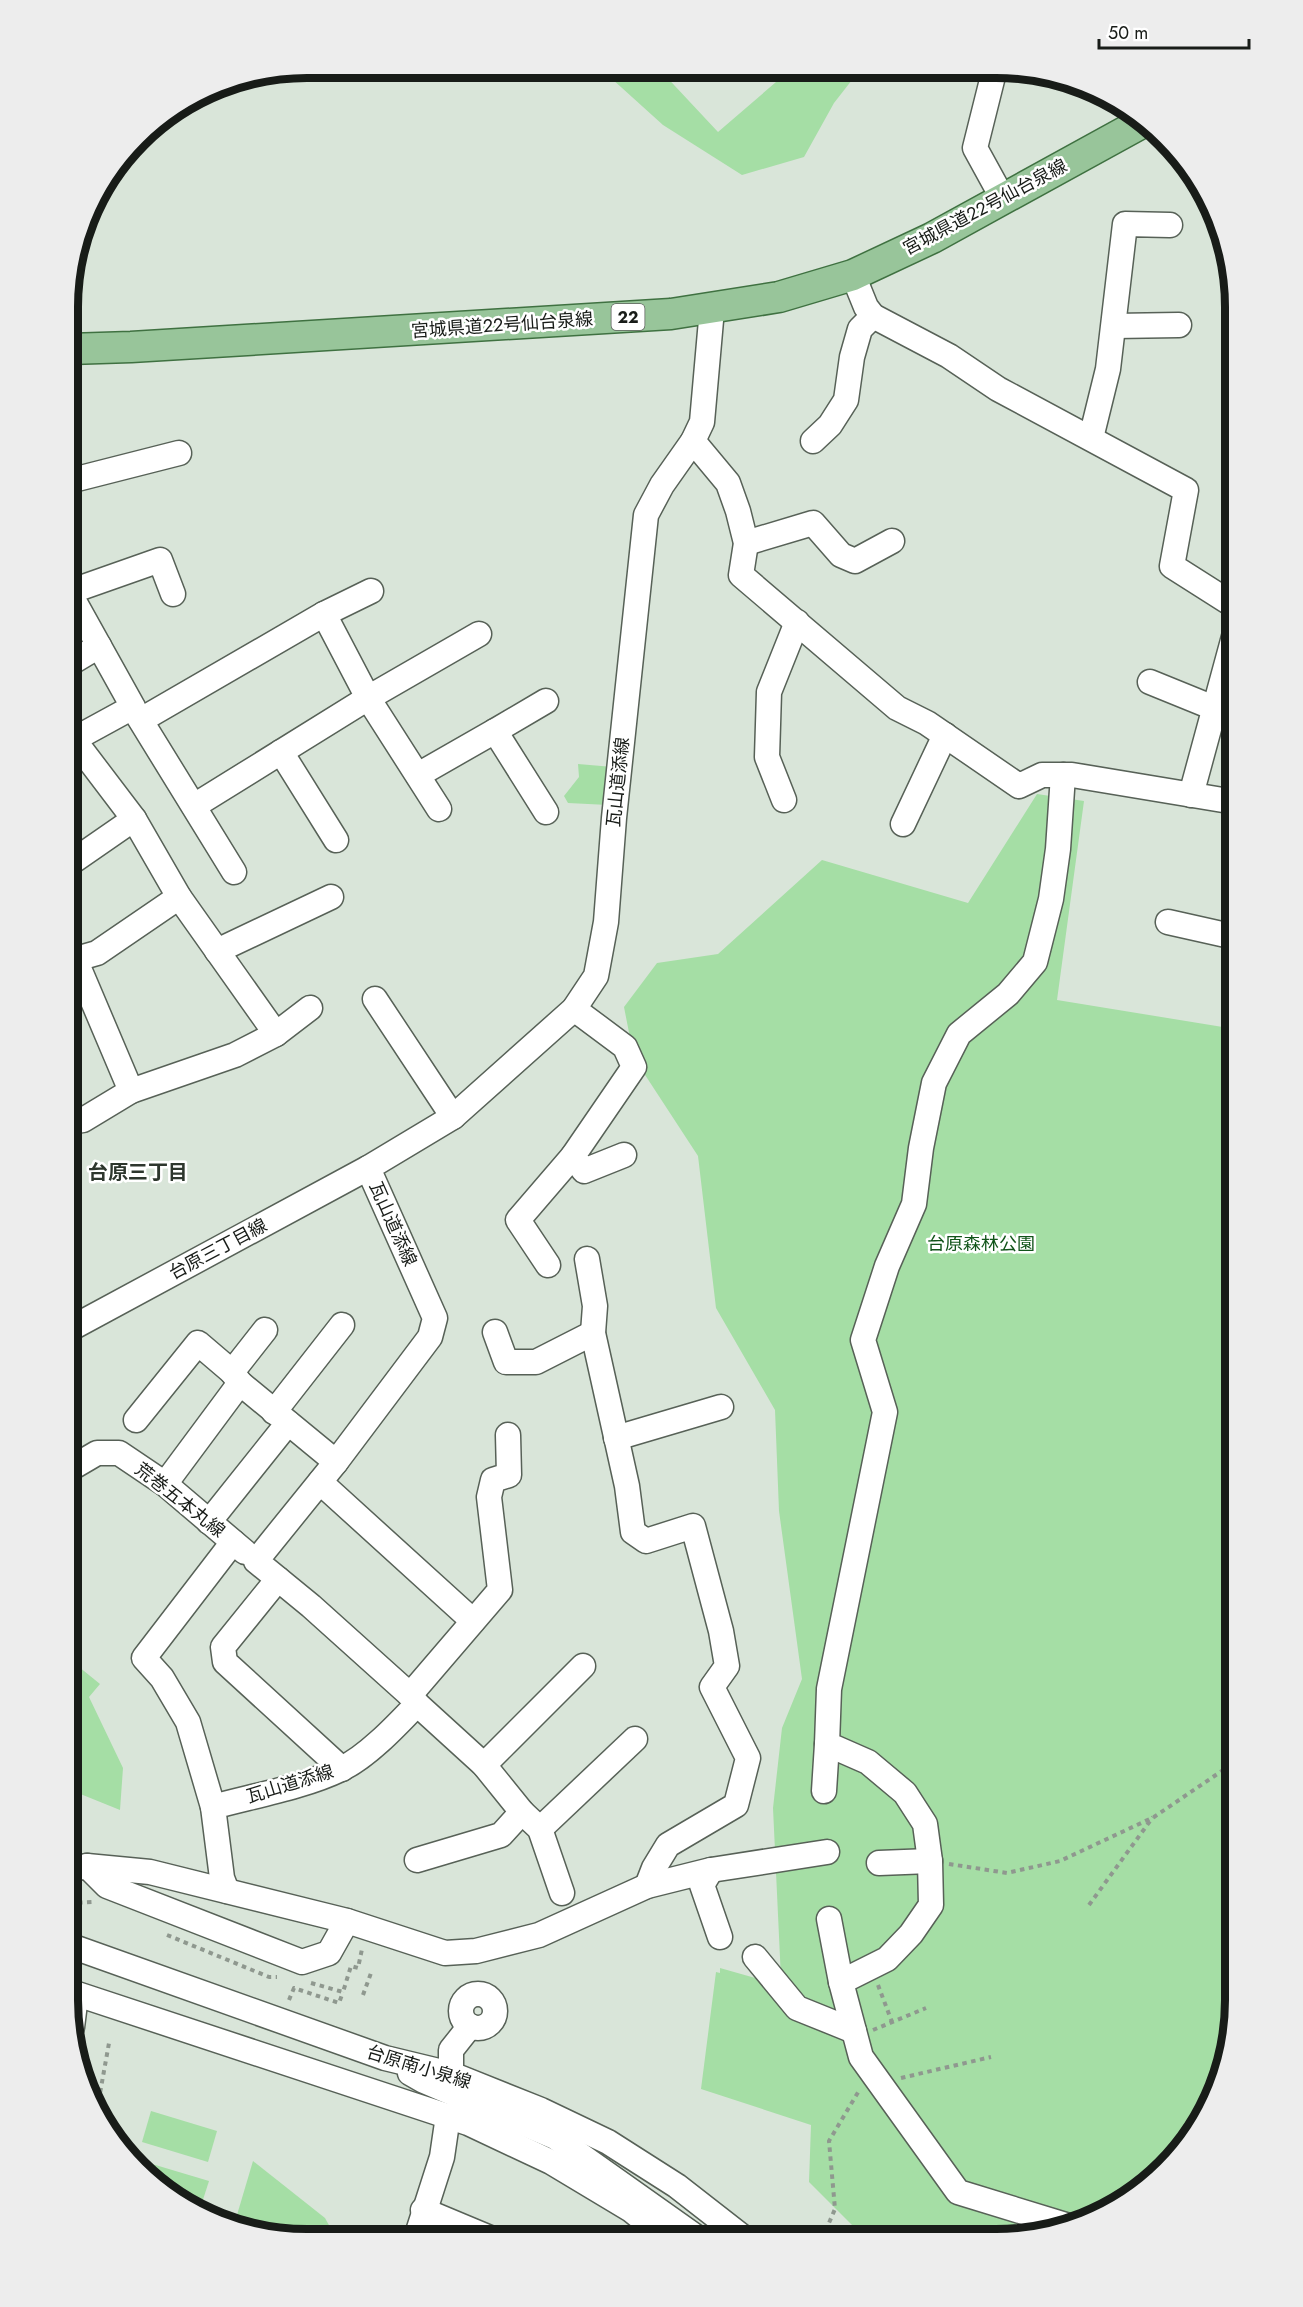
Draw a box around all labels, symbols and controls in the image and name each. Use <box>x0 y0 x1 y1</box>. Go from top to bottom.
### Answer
scale bar <box>1099 12 1249 50</box>
text: 50 m <box>1108 20 1148 46</box>
street label: 宮城県道22号仙台泉線 <box>898 153 1072 261</box>
road number: 22 <box>612 304 644 330</box>
street label: 宮城県道22号仙台泉線 <box>410 306 594 344</box>
street label: 瓦山道添線 <box>600 736 636 828</box>
district label: 台原三丁目 <box>88 1158 188 1187</box>
street label: 瓦山道添線 <box>363 1178 423 1270</box>
street label: 台原三丁目線 <box>164 1212 272 1286</box>
park label: 台原森林公園 <box>927 1231 1035 1257</box>
street label: 荒巻五本丸線 <box>129 1457 231 1543</box>
street label: 瓦山道添線 <box>243 1758 337 1810</box>
street label: 台原南小泉線 <box>364 2039 474 2095</box>

